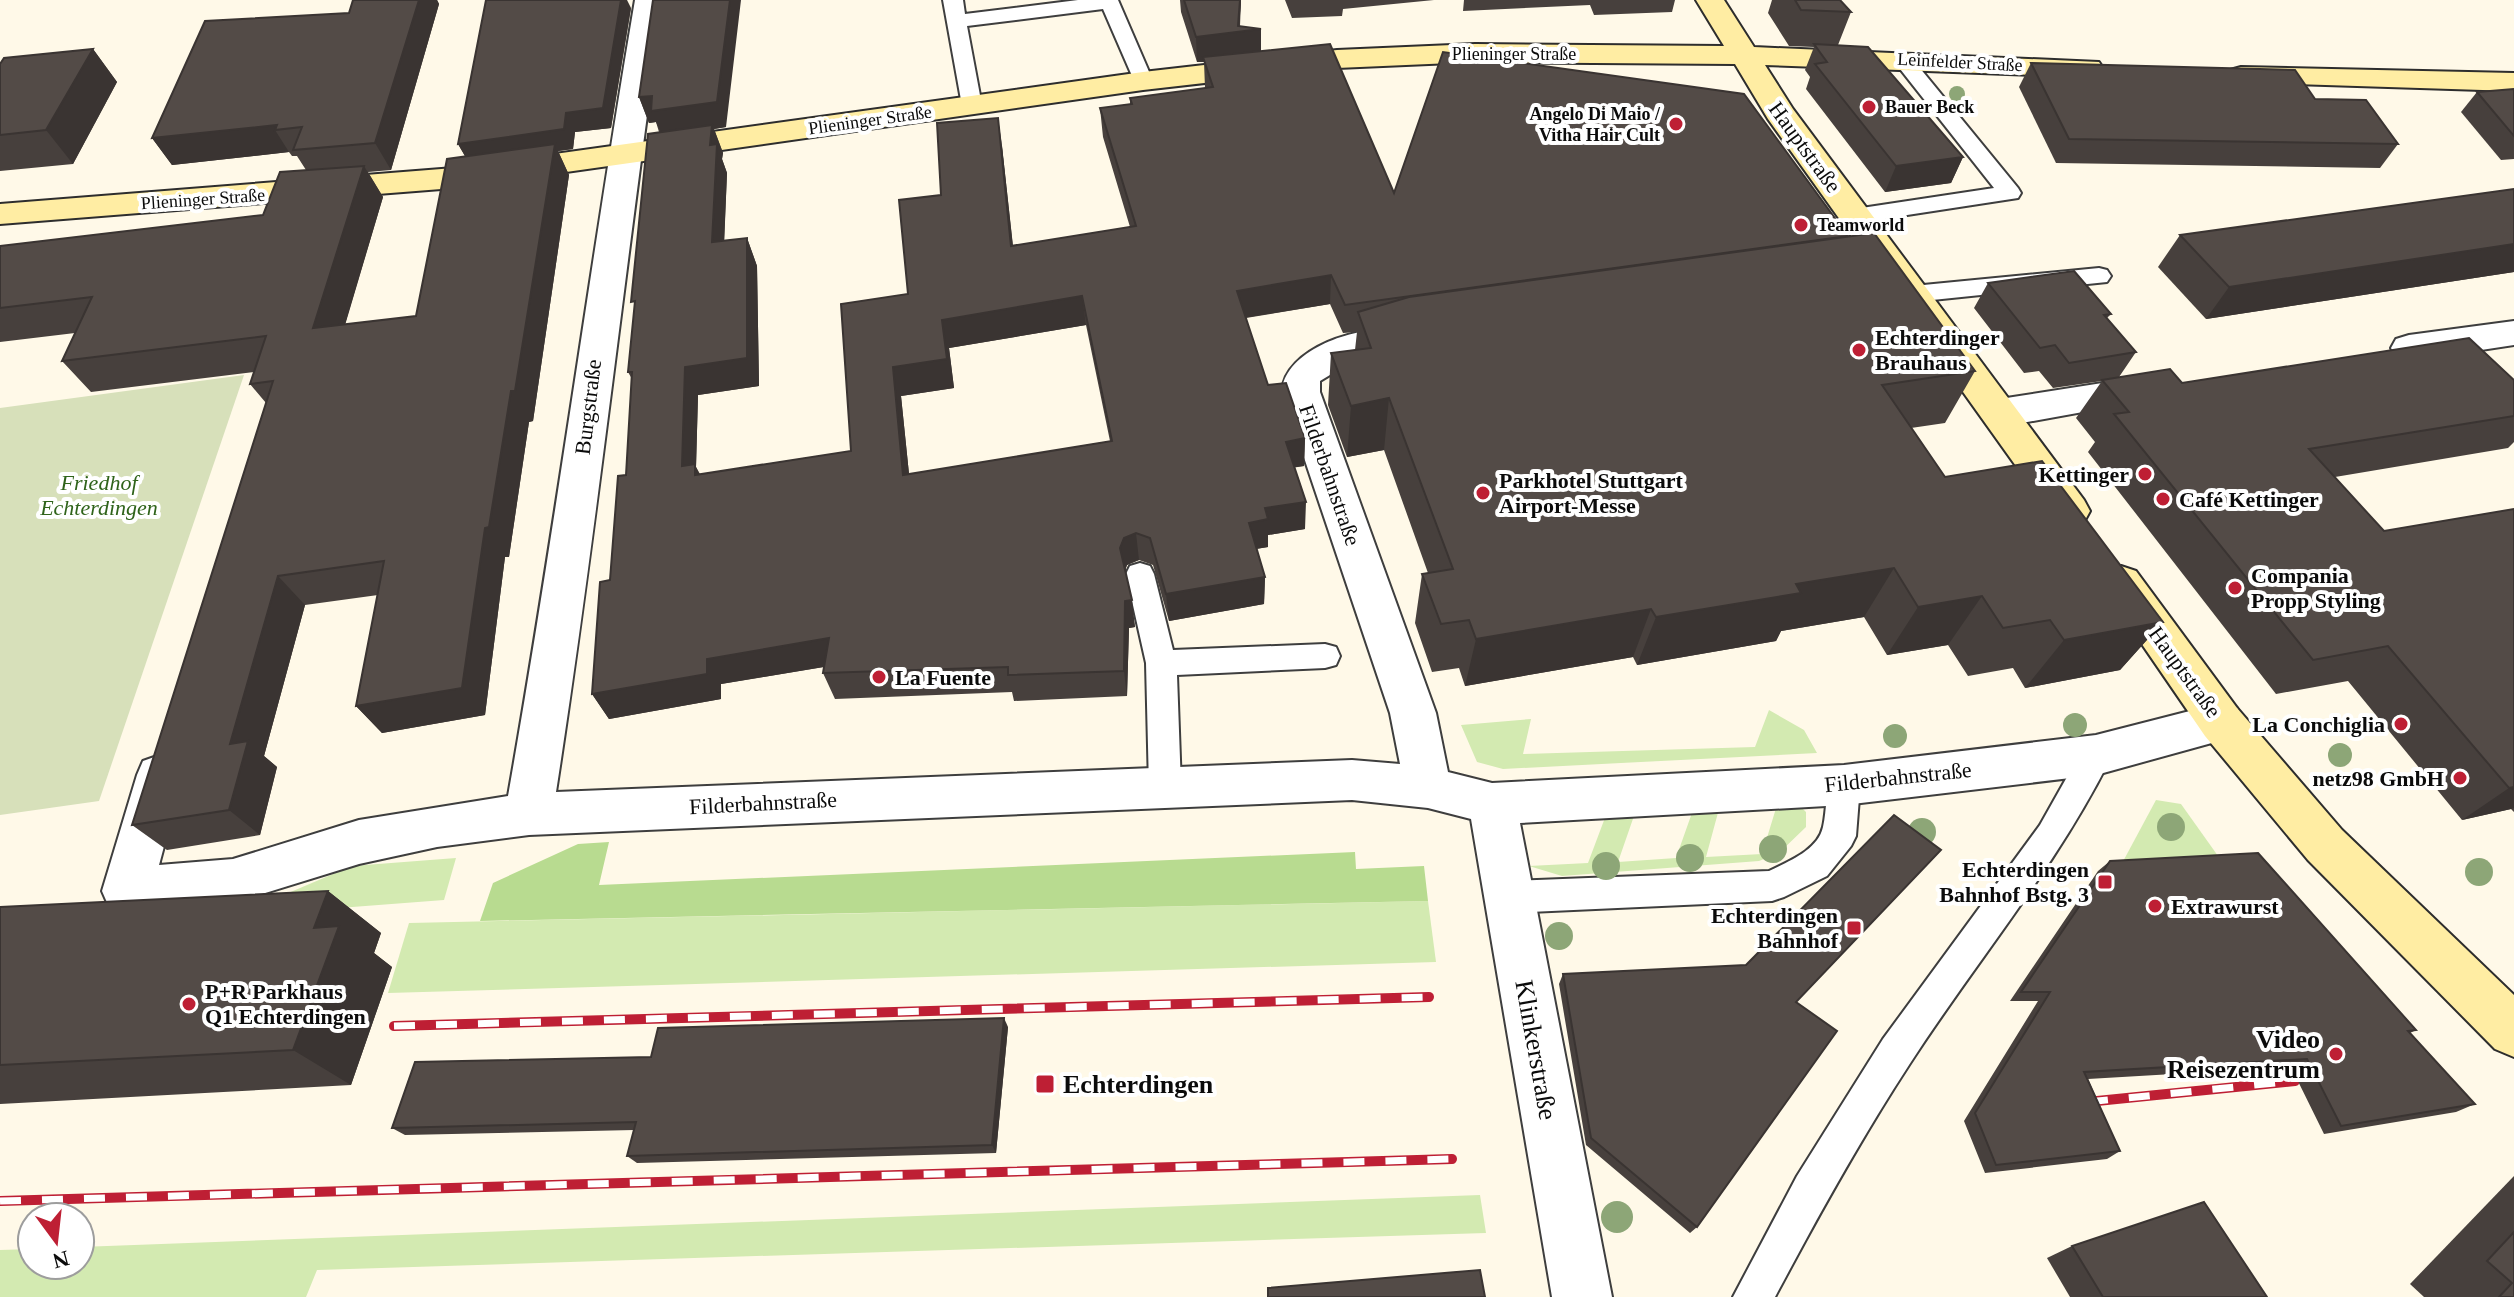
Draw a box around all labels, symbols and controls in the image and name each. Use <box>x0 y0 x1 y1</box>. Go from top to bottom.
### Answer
street label: Plieninger Straße <box>1452 44 1576 64</box>
street label: Leinfelder Straße <box>1897 49 2023 75</box>
street label: Hauptstraße <box>1764 97 1846 197</box>
place label: Bauer Beck <box>1885 97 1974 117</box>
marker: Bauer Beck <box>1860 98 1878 116</box>
street label: Plieninger Straße <box>807 101 933 139</box>
place label: Angelo Di Maio / Vitha Hair Cult <box>1530 104 1661 145</box>
marker: Angelo Di Maio / Vitha Hair Cult <box>1667 115 1685 133</box>
street label: Plieninger Straße <box>140 185 266 213</box>
place label: Teamworld <box>1817 215 1904 235</box>
marker: Teamworld <box>1792 216 1810 234</box>
place label: Echterdinger Brauhaus <box>1875 325 2000 375</box>
marker: Echterdinger Brauhaus <box>1850 341 1868 359</box>
street label: Burgstraße <box>570 358 606 456</box>
street label: Filderbahnstraße <box>1294 401 1366 549</box>
place label: Kettinger <box>2039 462 2129 487</box>
marker: Kettinger <box>2136 465 2154 483</box>
place label: Parkhotel Stuttgart Airport-Messe <box>1499 468 1684 518</box>
park label: Friedhof Echterdingen <box>39 470 158 520</box>
marker: Parkhotel Stuttgart Airport-Messe <box>1474 484 1492 502</box>
place label: Café Kettinger <box>2179 487 2319 512</box>
marker: Café Kettinger <box>2154 490 2172 508</box>
place label: Compania Propp Styling <box>2251 563 2381 613</box>
marker: Compania Propp Styling <box>2226 579 2244 597</box>
street label: Hauptstraße <box>2144 622 2226 722</box>
place label: La Fuente <box>895 665 991 690</box>
marker: La Fuente <box>870 668 888 686</box>
place label: La Conchiglia <box>2252 712 2385 737</box>
marker: La Conchiglia <box>2392 715 2410 733</box>
street label: Filderbahnstraße <box>1823 757 1973 797</box>
place label: netz98 GmbH <box>2313 766 2444 791</box>
marker: netz98 GmbH <box>2451 769 2469 787</box>
street label: Filderbahnstraße <box>689 787 837 819</box>
place label: Echterdingen Bahnhof Bstg. 3 <box>1939 857 2089 907</box>
marker: Echterdingen Bahnhof Bstg. 3 <box>2096 873 2114 891</box>
place label: Extrawurst <box>2171 894 2279 919</box>
marker: Extrawurst <box>2146 897 2164 915</box>
place label: Echterdingen Bahnhof <box>1711 903 1839 953</box>
marker: Echterdingen Bahnhof <box>1845 919 1863 937</box>
street label: Klinkerstraße <box>1509 978 1563 1122</box>
place label: P+R Parkhaus Q1 Echterdingen <box>205 979 366 1029</box>
marker: P+R Parkhaus Q1 Echterdingen <box>180 995 198 1013</box>
place label: Video Reisezentrum <box>2167 1025 2320 1084</box>
marker: Video Reisezentrum <box>2327 1045 2345 1063</box>
place label: Echterdingen <box>1063 1070 1214 1099</box>
marker: Echterdingen <box>1034 1073 1056 1095</box>
north arrow <box>16 1201 96 1281</box>
text: N <box>50 1246 72 1274</box>

